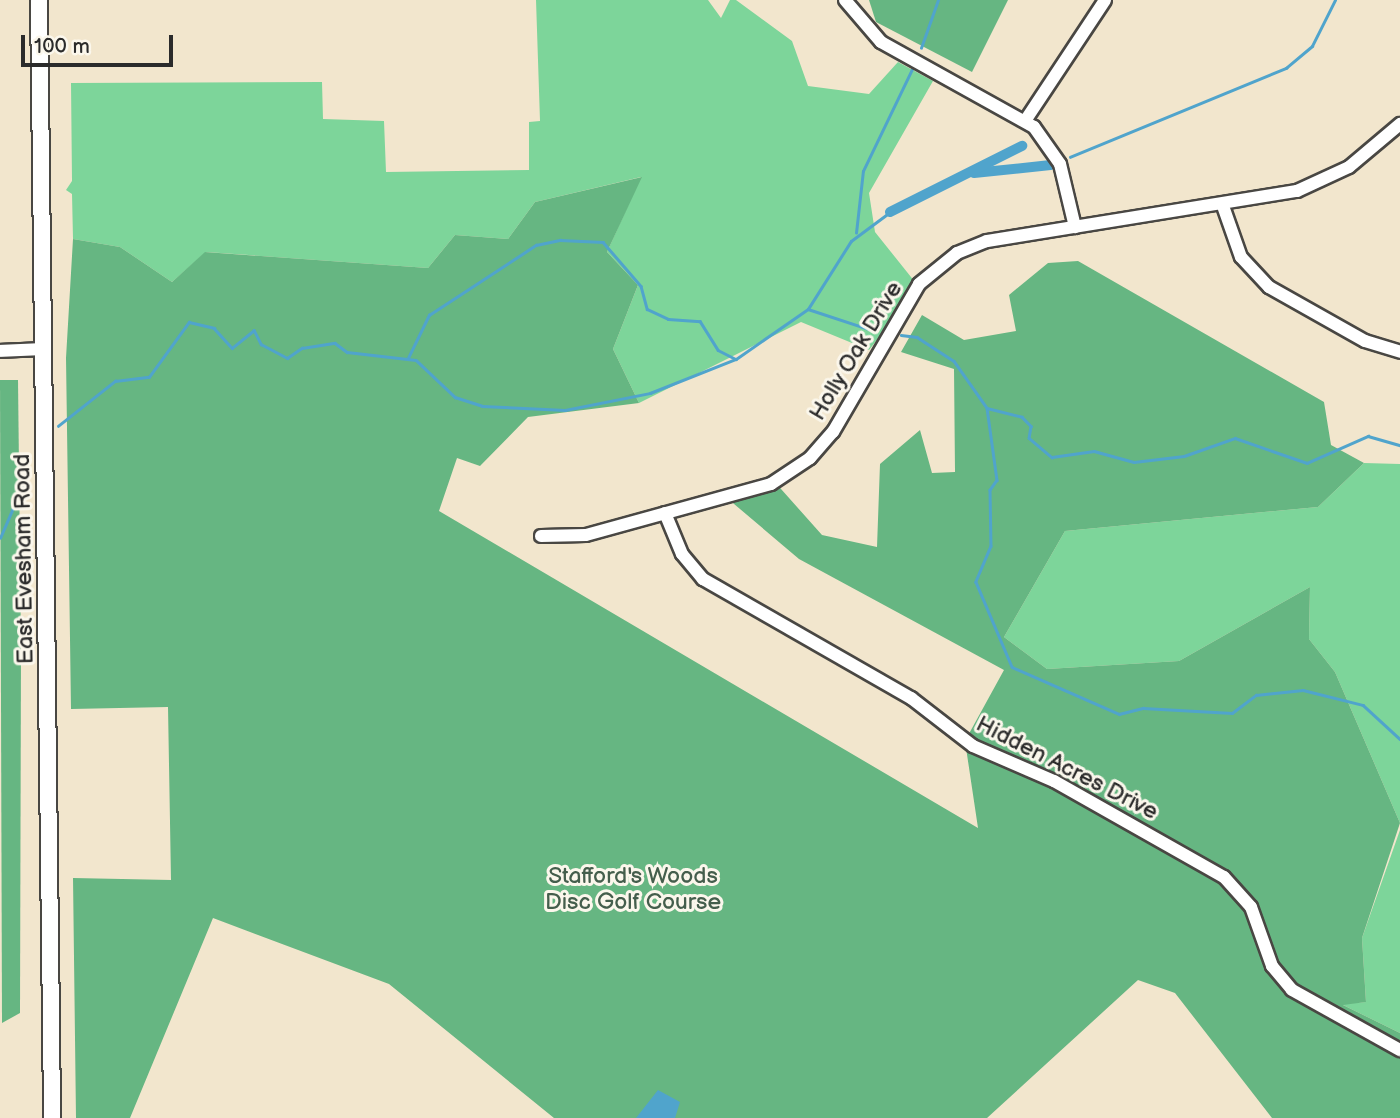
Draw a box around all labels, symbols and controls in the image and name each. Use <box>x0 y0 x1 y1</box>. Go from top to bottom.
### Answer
scale bar <box>24 21 177 65</box>
text: 100 m <box>34 34 90 59</box>
street label: Holly Oak Drive <box>803 276 909 426</box>
street label: East Evesham Road <box>8 454 40 664</box>
street label: Hidden Acres Drive <box>971 710 1163 826</box>
park label: Stafford's Woods Disc Golf Course <box>545 862 721 916</box>

